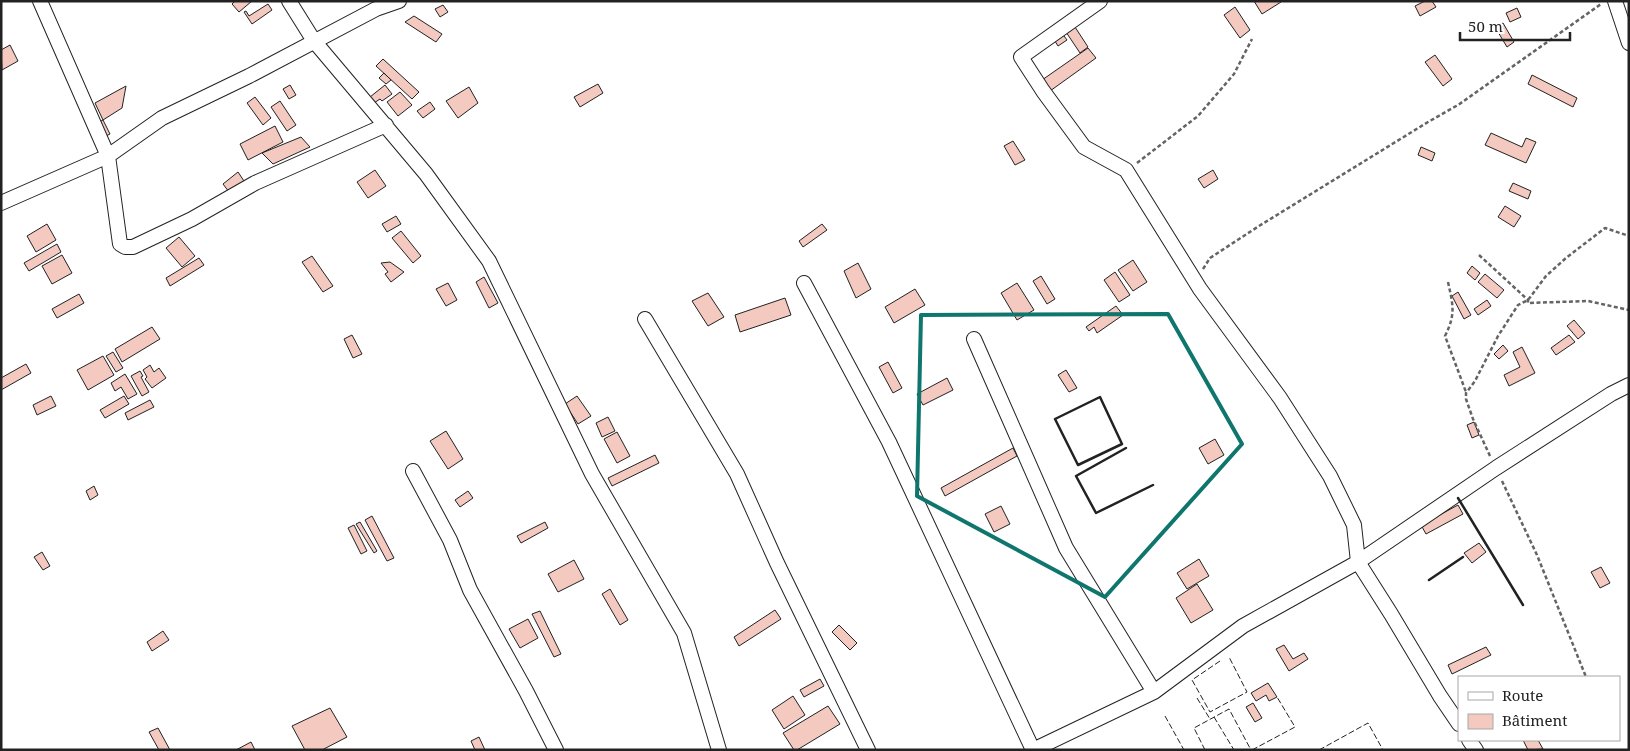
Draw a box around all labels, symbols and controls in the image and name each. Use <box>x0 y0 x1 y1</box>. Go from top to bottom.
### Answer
scale bar <box>1460 10 1570 42</box>
text: 50 m <box>1468 16 1503 36</box>
legend <box>1458 676 1620 741</box>
text: Route <box>1502 685 1543 705</box>
text: Bâtiment <box>1502 710 1568 730</box>

